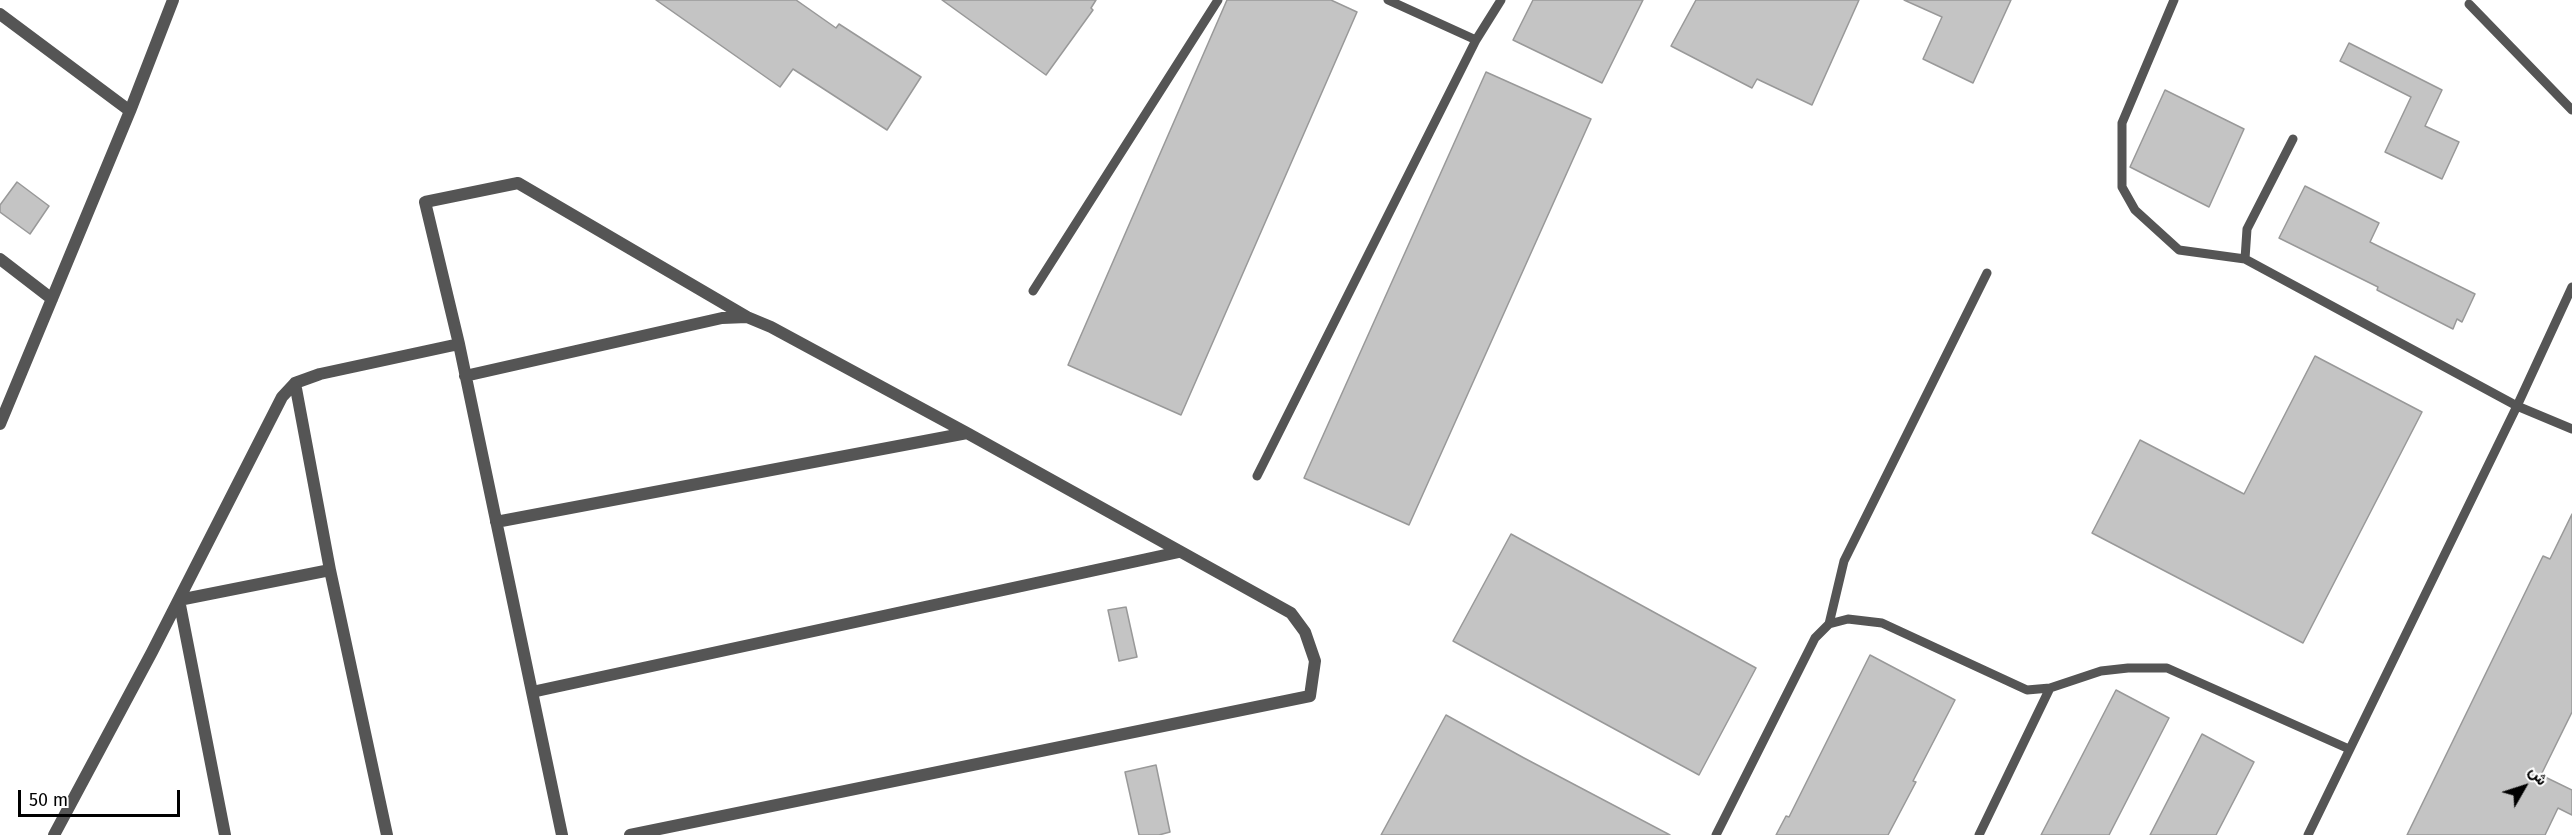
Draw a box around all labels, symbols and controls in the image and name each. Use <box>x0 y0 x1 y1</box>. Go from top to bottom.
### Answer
north arrow <box>2494 757 2554 817</box>
text: ش <box>2525 762 2552 789</box>
scale bar <box>21 778 183 816</box>
text: 50 m <box>29 789 68 811</box>

